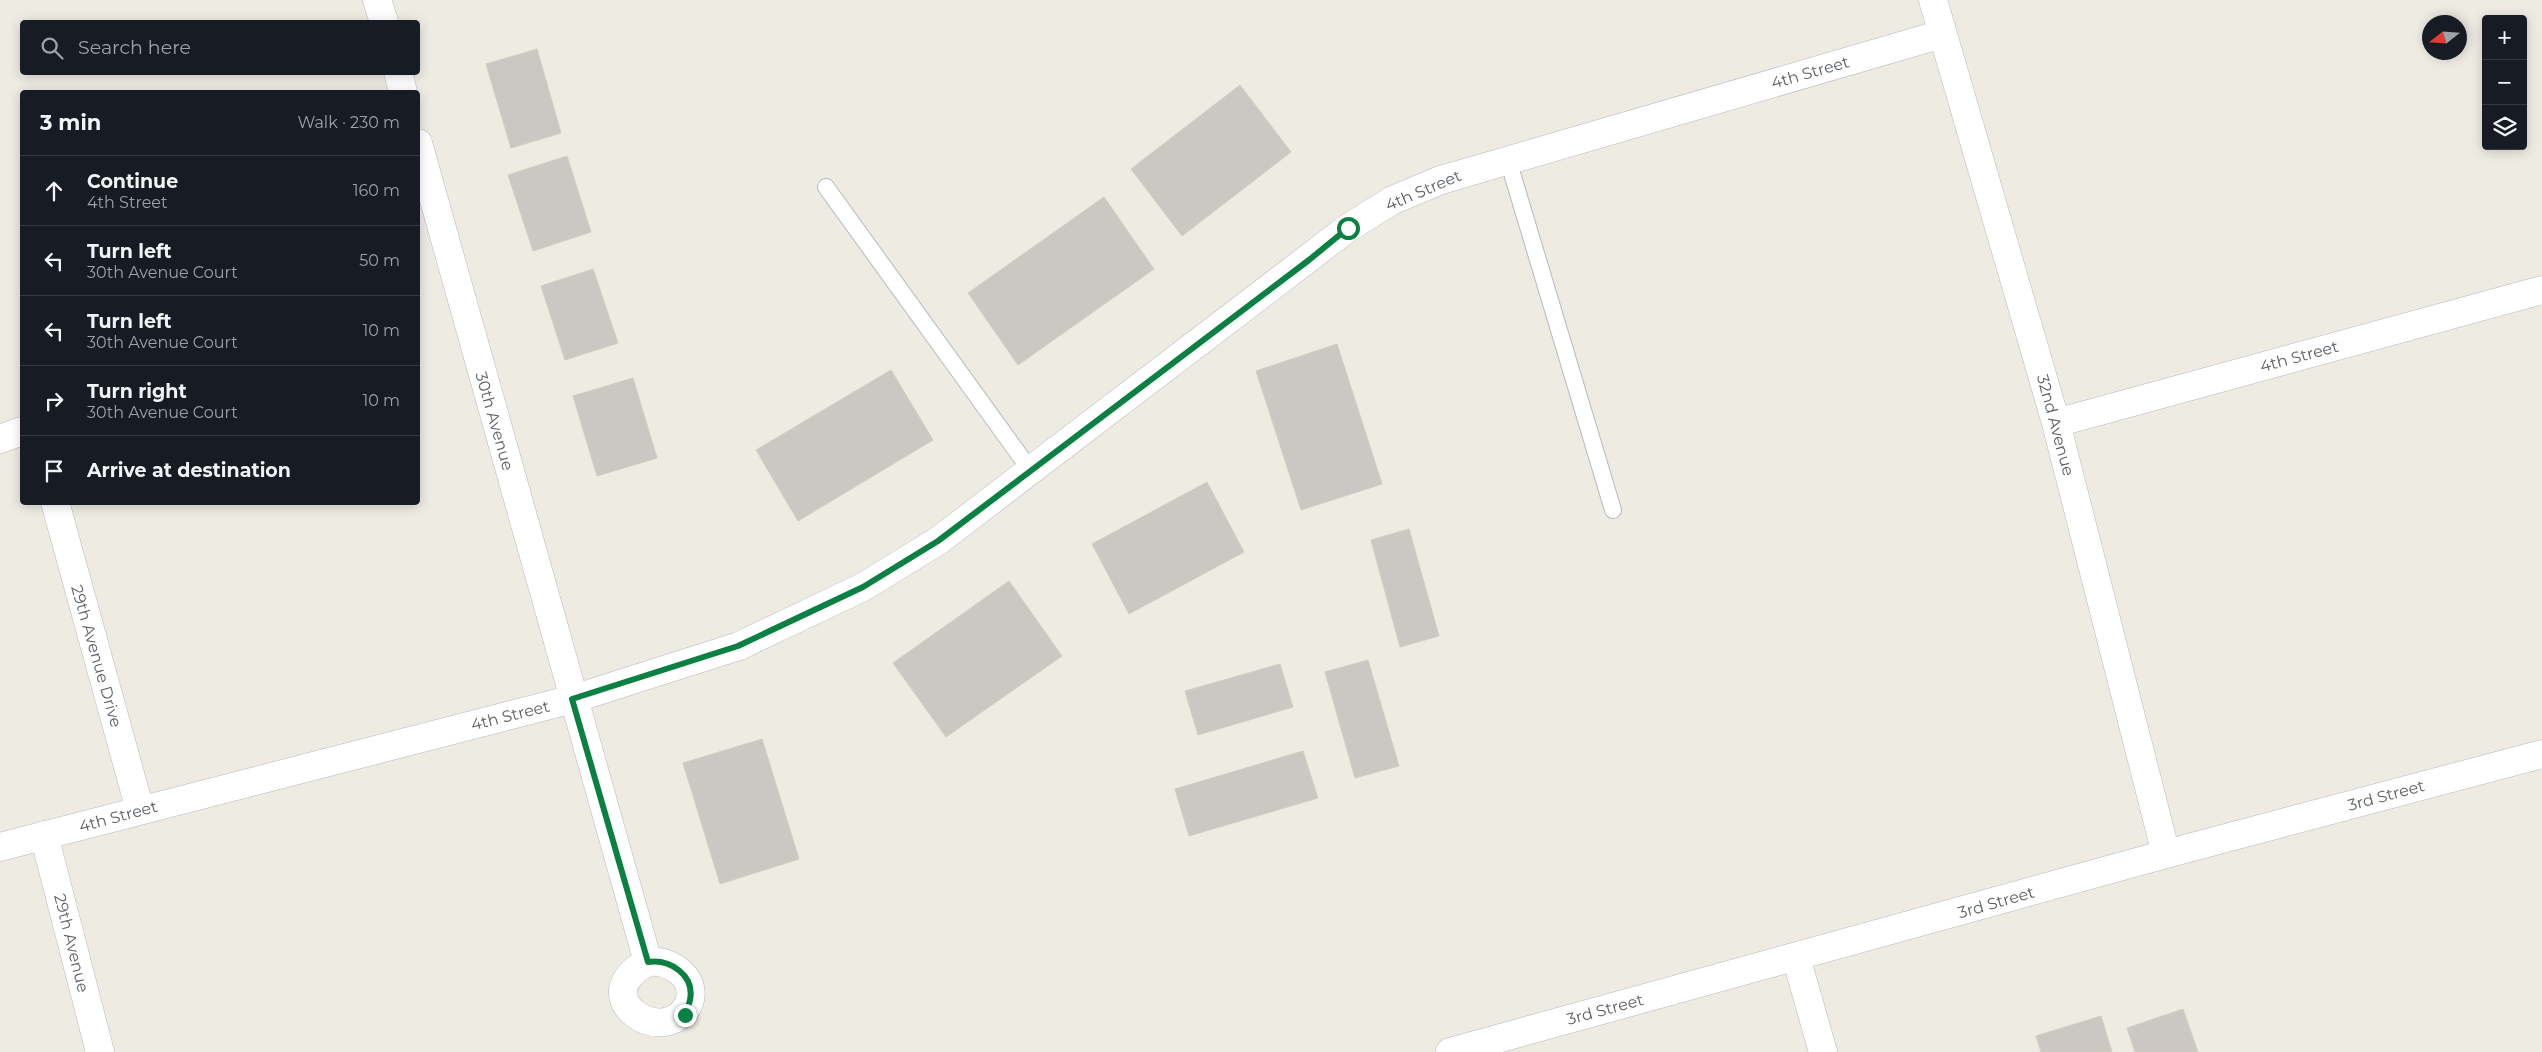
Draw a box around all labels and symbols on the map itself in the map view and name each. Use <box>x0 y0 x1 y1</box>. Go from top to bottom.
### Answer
north arrow <box>2422 15 2467 60</box>
street label: 4th Street <box>1769 52 1852 93</box>
street label: 4th Street <box>1382 166 1464 215</box>
route start <box>1337 217 1360 240</box>
street label: 4th Street <box>2258 337 2341 376</box>
street label: 30th Avenue <box>471 370 518 473</box>
street label: 32nd Avenue <box>2033 372 2078 478</box>
street label: 29th Avenue Drive <box>67 583 126 729</box>
street label: 4th Street <box>469 696 552 734</box>
street label: 3rd Street <box>2346 776 2427 815</box>
street label: 4th Street <box>77 797 160 836</box>
street label: 3rd Street <box>1956 882 2037 922</box>
street label: 29th Avenue <box>50 892 93 994</box>
street label: 3rd Street <box>1565 990 1646 1029</box>
route end <box>674 1004 697 1027</box>

